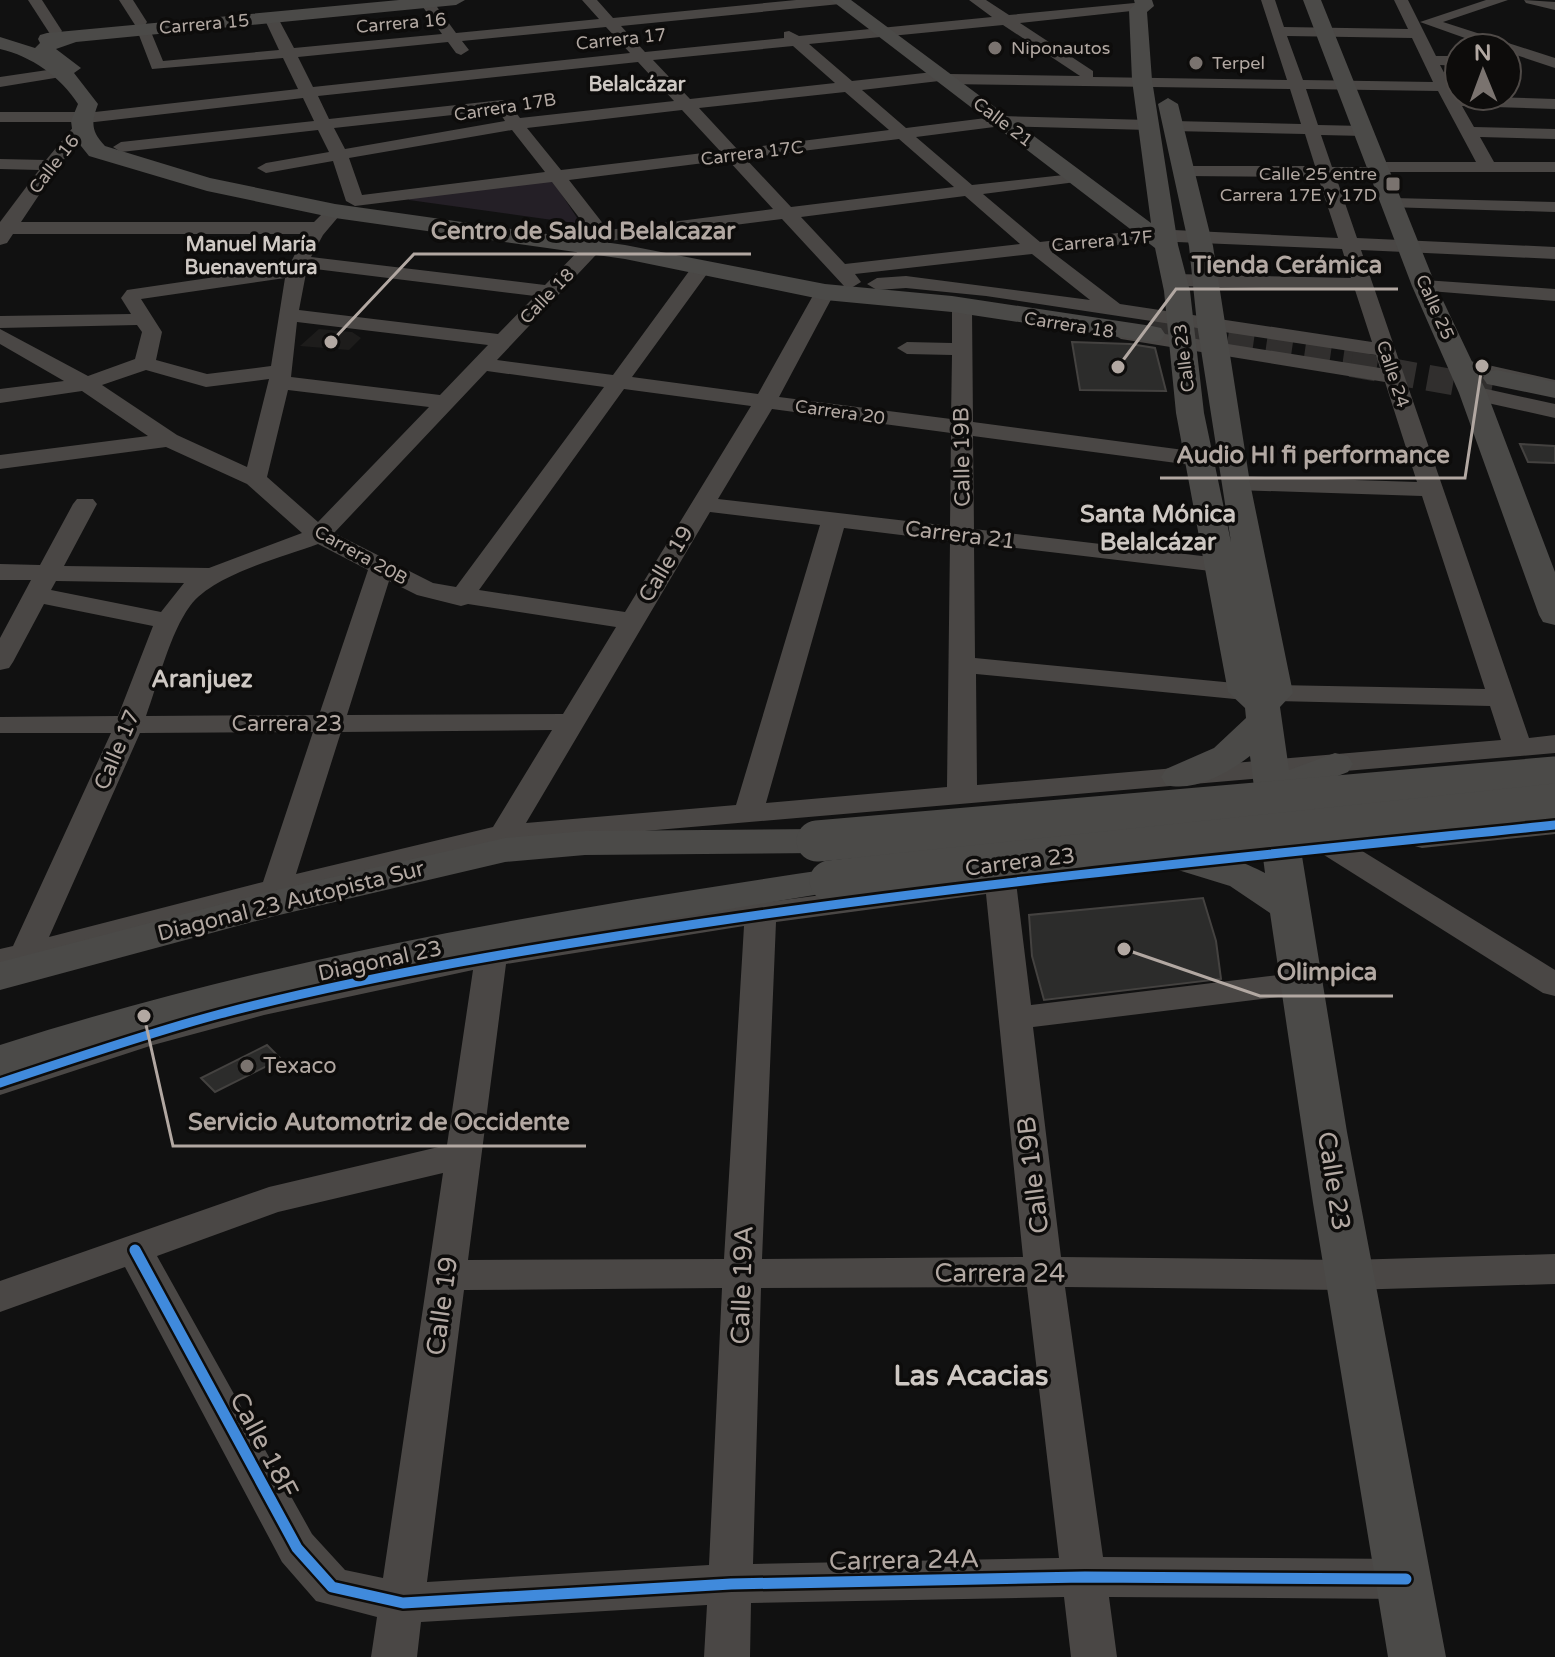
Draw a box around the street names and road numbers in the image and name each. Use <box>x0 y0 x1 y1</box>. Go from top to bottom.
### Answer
street label: Carrera 16 <box>355 8 447 38</box>
street label: Carrera 15 <box>158 9 250 39</box>
street label: Carrera 17 <box>575 23 667 55</box>
street label: Carrera 17B <box>452 88 558 126</box>
street label: Calle 21 <box>969 92 1037 152</box>
street label: Calle 16 <box>24 130 84 198</box>
street label: Carrera 17C <box>699 136 805 170</box>
street label: Carrera 17F <box>1050 226 1154 256</box>
street label: Calle 18 <box>515 264 579 328</box>
street label: Calle 25 <box>1411 271 1459 343</box>
street label: Carrera 18 <box>1023 307 1115 343</box>
street label: Calle 23 <box>1169 322 1199 394</box>
street label: Calle 24 <box>1372 338 1414 410</box>
street label: Carrera 20 <box>794 395 886 429</box>
street label: Calle 19B <box>948 407 976 507</box>
street label: Carrera 21 <box>903 515 1017 555</box>
street label: Carrera 20B <box>311 520 411 590</box>
street label: Calle 19 <box>633 521 699 607</box>
street label: Calle 17 <box>89 706 145 794</box>
street label: Carrera 23 <box>232 711 342 737</box>
street label: Carrera 23 <box>963 842 1077 882</box>
street label: Diagonal 23 Autopista Sur <box>155 855 428 947</box>
street label: Diagonal 23 <box>316 935 444 987</box>
street label: Calle 19B <box>1010 1115 1056 1235</box>
street label: Calle 23 <box>1311 1129 1357 1233</box>
street label: Calle 19A <box>724 1225 760 1345</box>
street label: Calle 19 <box>420 1254 464 1358</box>
street label: Carrera 24 <box>935 1258 1065 1289</box>
street label: Calle 18F <box>223 1387 305 1503</box>
street label: Carrera 24A <box>829 1543 979 1577</box>

